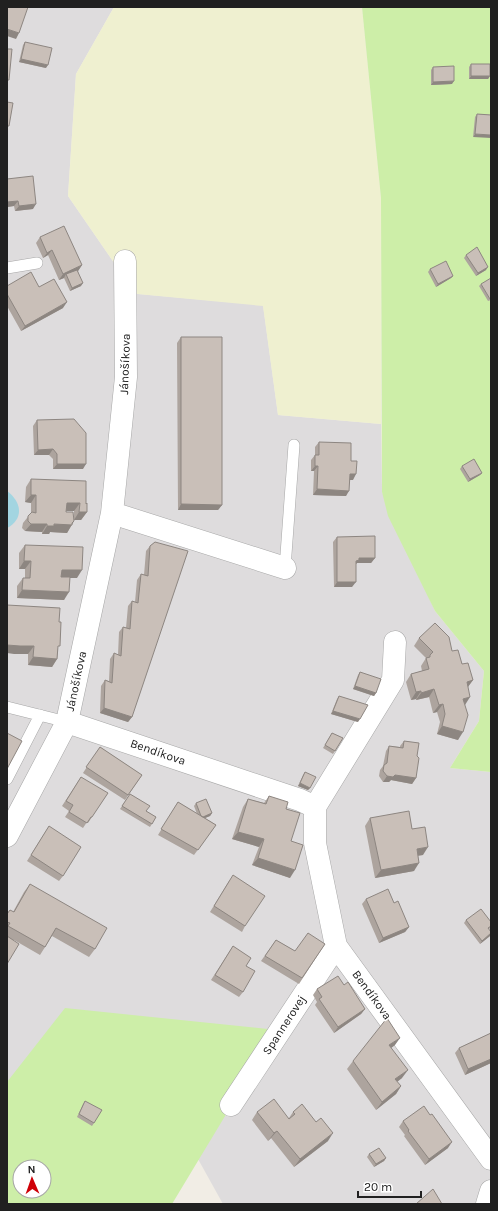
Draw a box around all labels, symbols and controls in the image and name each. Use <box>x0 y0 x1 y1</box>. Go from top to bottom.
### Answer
street label: Jánošíkova <box>117 333 133 395</box>
street label: Jánošíkova <box>63 650 89 712</box>
street label: Bendíkova <box>129 736 187 768</box>
street label: Bendíkova <box>349 968 395 1022</box>
street label: Spannerovej <box>260 993 308 1057</box>
north arrow <box>12 1159 52 1199</box>
text: N <box>27 1163 36 1176</box>
scale bar <box>358 1173 421 1199</box>
text: 20 m <box>364 1180 392 1194</box>

